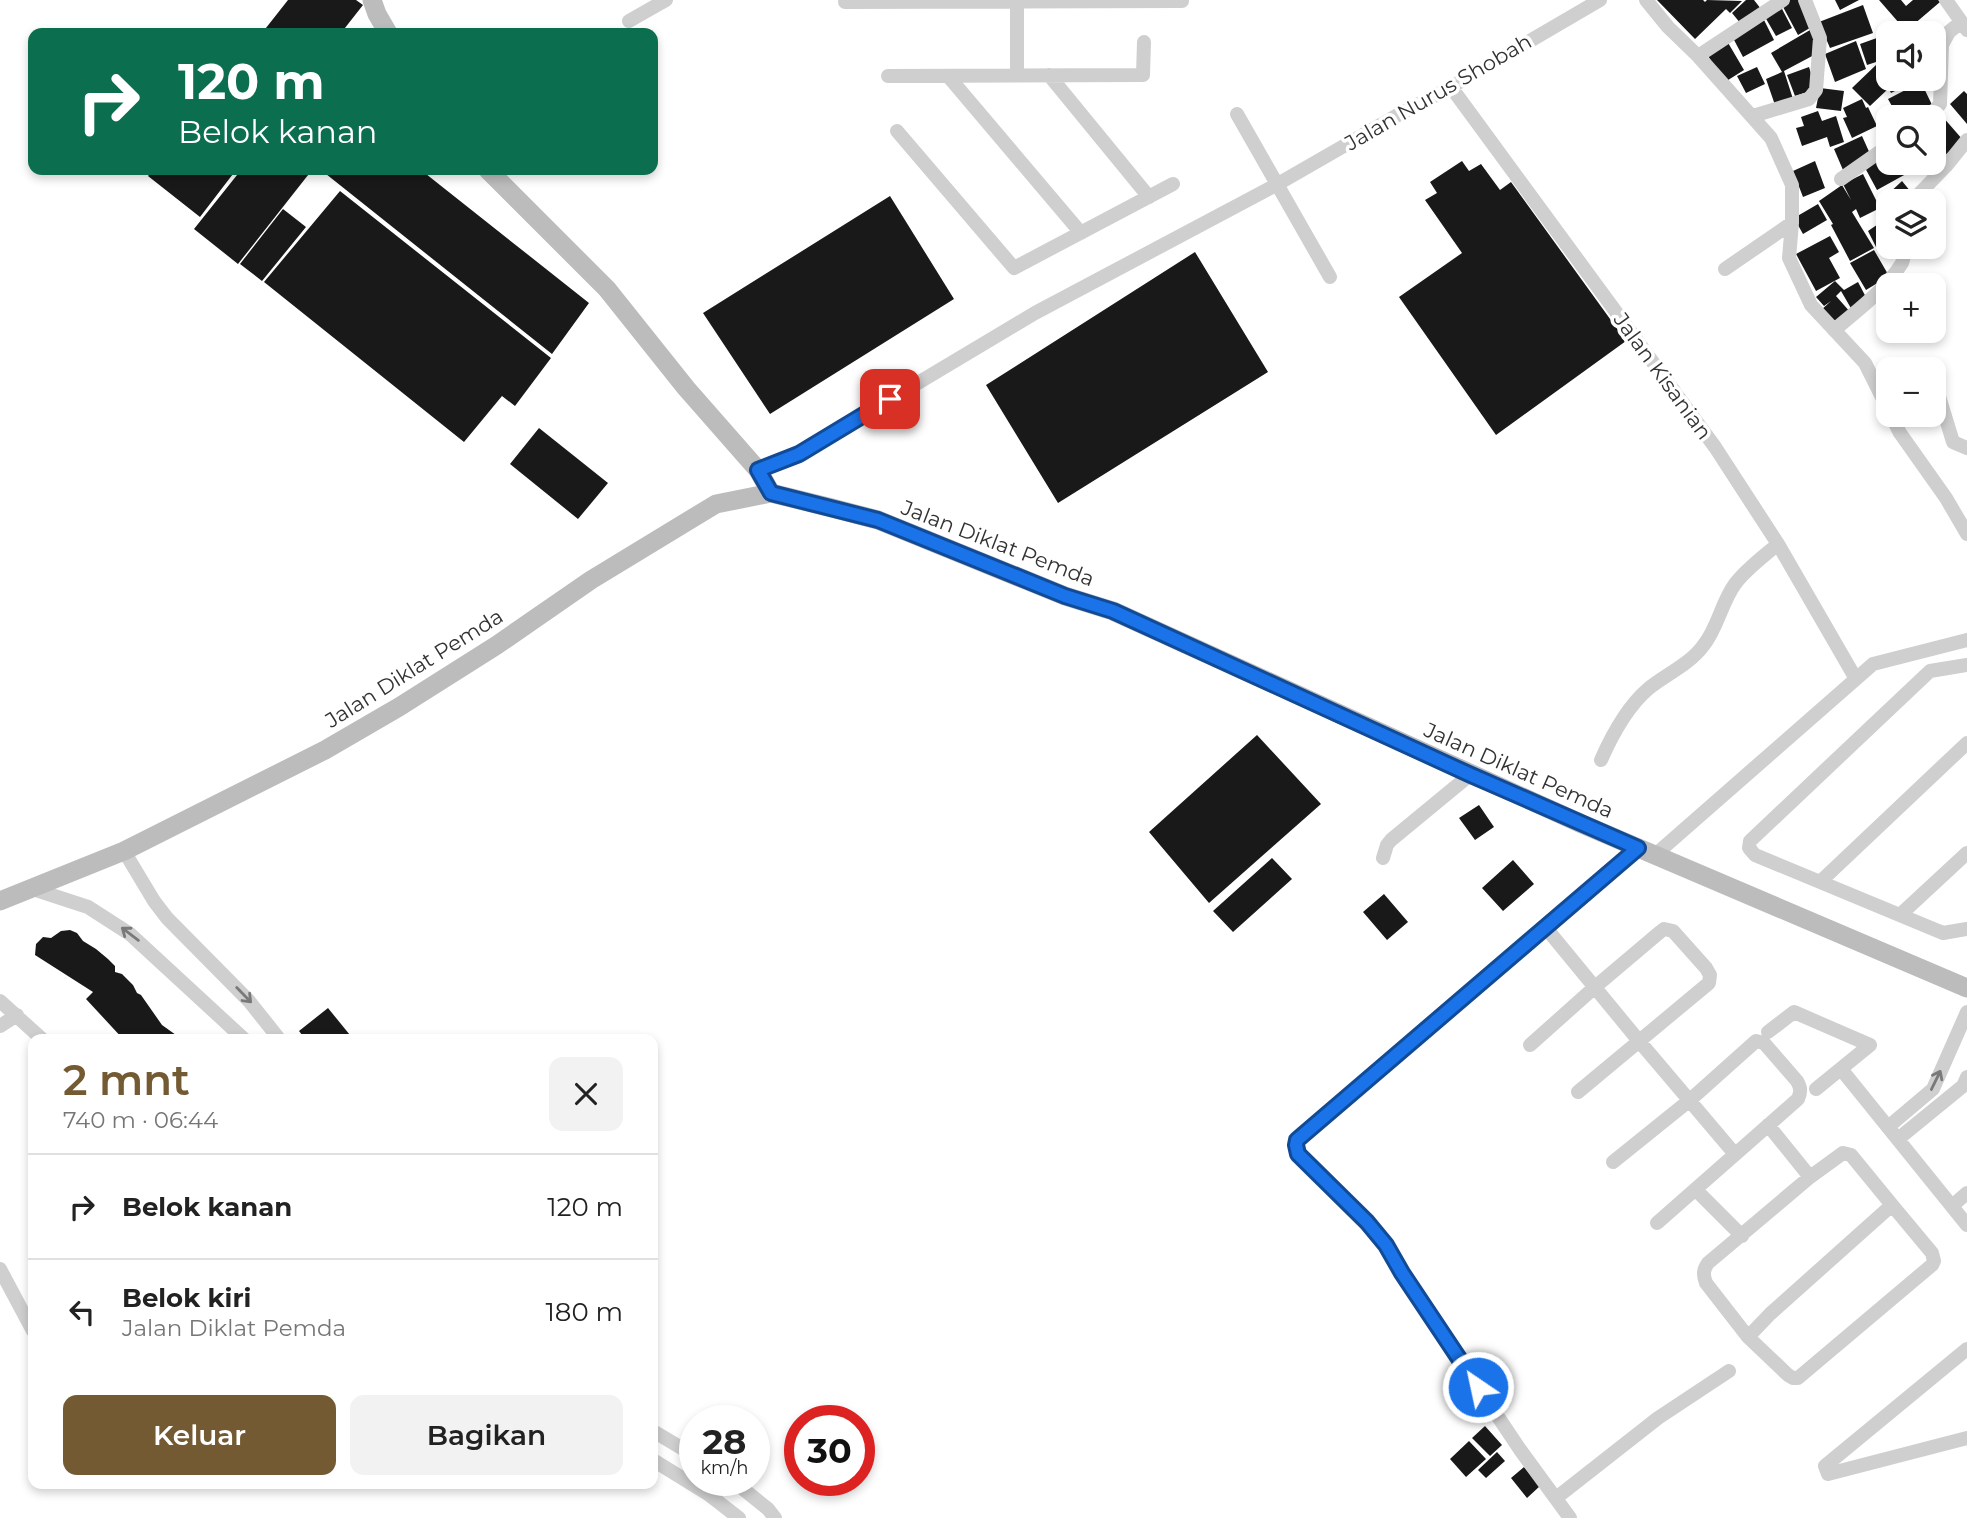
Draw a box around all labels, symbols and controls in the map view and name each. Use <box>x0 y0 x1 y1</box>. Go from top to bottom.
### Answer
map controls <box>1876 21 1946 427</box>
button: sound <box>1876 21 1946 91</box>
street label: Jalan Nurus Shobah <box>1339 28 1536 156</box>
text: 120 m <box>178 52 325 111</box>
icon: right <box>63 56 154 147</box>
button: search <box>1876 105 1946 175</box>
text: Belok kanan <box>178 112 378 151</box>
button: layers <box>1876 189 1946 259</box>
button: + <box>1876 273 1946 343</box>
street label: Jalan Kisanian <box>1608 307 1717 444</box>
button: − <box>1876 357 1946 427</box>
pin <box>860 369 920 429</box>
icon: arrive <box>871 380 909 418</box>
street label: Jalan Diklat Pemda <box>897 494 1098 591</box>
street label: Jalan Diklat Pemda <box>320 603 507 733</box>
street label: Jalan Diklat Pemda <box>1420 717 1618 823</box>
one-way arrow <box>121 927 139 942</box>
one-way arrow <box>235 987 252 1004</box>
text: 2 mnt <box>63 1054 190 1106</box>
button: close <box>549 1057 623 1131</box>
one-way arrow <box>1930 1070 1944 1091</box>
text: 740 m · 06:44 <box>63 1106 218 1134</box>
icon: right <box>63 1188 101 1226</box>
text: Belok kanan <box>122 1191 292 1223</box>
text: 120 m <box>547 1191 623 1223</box>
text: Belok kiri <box>122 1282 251 1314</box>
icon: left <box>63 1293 101 1331</box>
text: 180 m <box>545 1296 623 1328</box>
text: Jalan Diklat Pemda <box>122 1314 346 1342</box>
position arrow <box>1441 1350 1515 1424</box>
button: Keluar <box>63 1395 336 1475</box>
button: Bagikan <box>350 1395 623 1475</box>
speed limit sign: 30 <box>784 1405 875 1496</box>
text: 28 <box>703 1420 746 1463</box>
text: km/h <box>700 1457 749 1479</box>

